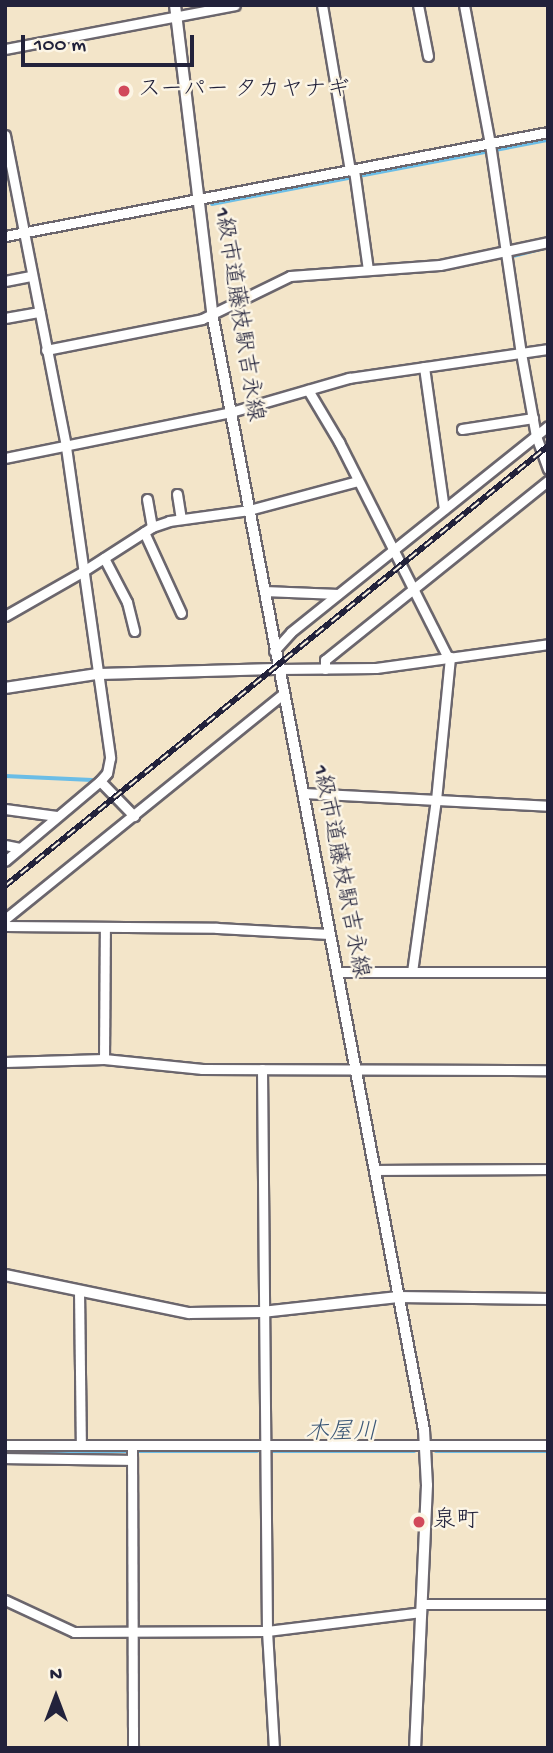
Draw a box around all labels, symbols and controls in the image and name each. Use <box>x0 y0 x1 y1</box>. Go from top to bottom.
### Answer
scale bar <box>24 21 198 65</box>
text: 100 m <box>34 34 86 59</box>
place label: スーパー タカヤナギ <box>138 77 350 105</box>
marker: スーパー タカヤナギ <box>116 83 132 99</box>
street label: 1級市道藤枝駅吉永線 <box>206 206 268 424</box>
street label: 1級市道藤枝駅吉永線 <box>305 763 373 981</box>
water label: 木屋川 <box>305 1420 377 1448</box>
place label: 泉町 <box>433 1508 479 1536</box>
marker: 泉町 <box>411 1514 427 1530</box>
north arrow <box>21 1662 91 1732</box>
text: N <box>50 1664 62 1687</box>

